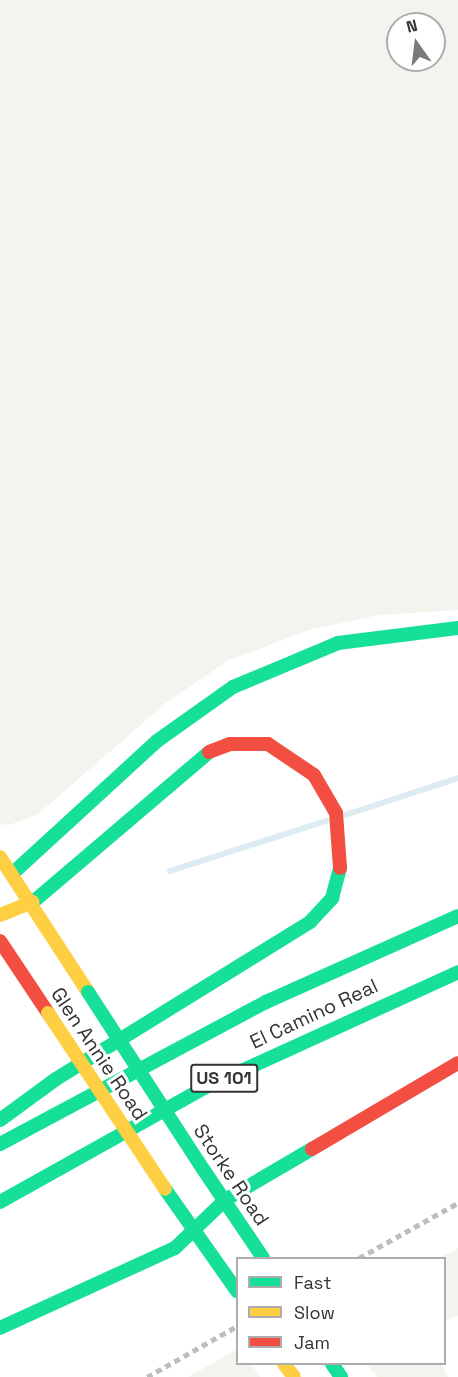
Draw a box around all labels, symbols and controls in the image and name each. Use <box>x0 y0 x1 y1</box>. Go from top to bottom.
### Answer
north arrow <box>386 12 446 72</box>
text: N <box>404 15 420 37</box>
street label: El Camino Real <box>246 974 382 1054</box>
street label: Glen Annie Road <box>46 983 152 1125</box>
road number: US 101 <box>190 1063 258 1093</box>
street label: Storke Road <box>188 1120 274 1230</box>
legend <box>236 1257 446 1365</box>
text: Fast <box>294 1271 331 1294</box>
text: Slow <box>294 1301 335 1324</box>
text: Jam <box>294 1331 330 1354</box>

